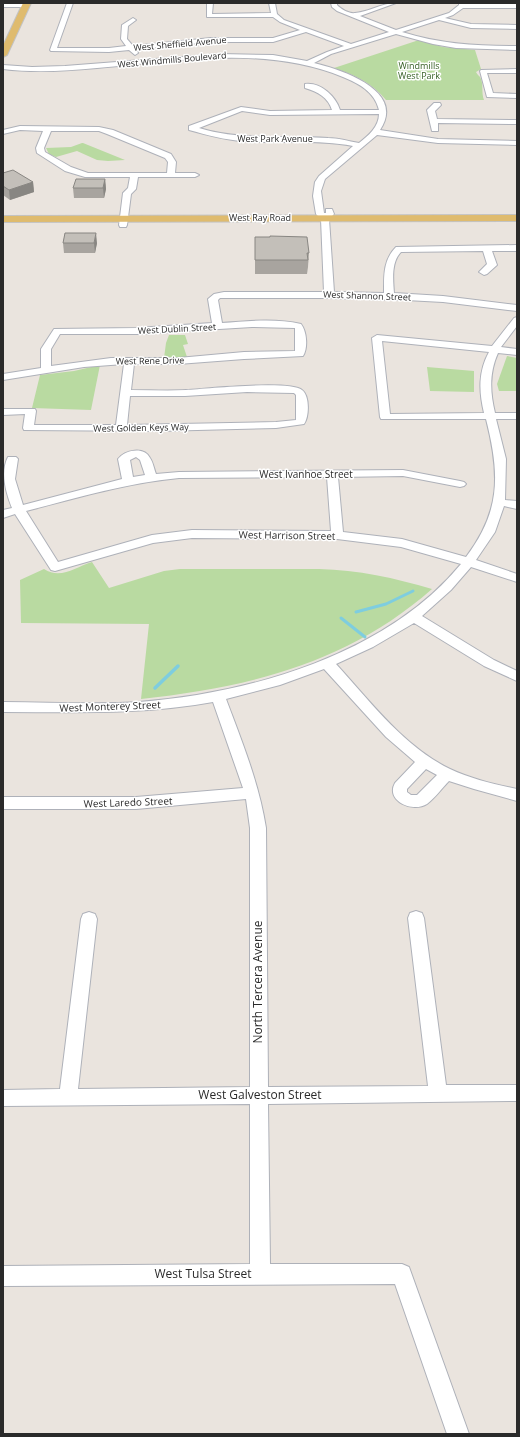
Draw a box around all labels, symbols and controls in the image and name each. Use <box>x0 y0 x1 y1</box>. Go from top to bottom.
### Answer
street label: West Sheffield Avenue <box>133 33 227 54</box>
street label: West Windmills Boulevard <box>117 48 227 71</box>
park label: Windmills West Park <box>398 59 440 82</box>
street label: West Park Avenue <box>237 132 313 145</box>
street label: West Ray Road <box>229 211 291 224</box>
street label: West Shannon Street <box>323 287 411 304</box>
street label: West Dublin Street <box>138 320 216 337</box>
street label: West Rene Drive <box>116 353 184 368</box>
street label: West Golden Keys Way <box>93 420 189 435</box>
street label: West Ivanhoe Street <box>259 467 353 481</box>
street label: West Harrison Street <box>238 527 336 543</box>
street label: West Monterey Street <box>59 697 161 715</box>
street label: West Laredo Street <box>83 793 173 811</box>
street label: North Tercera Avenue <box>249 920 266 1044</box>
street label: West Galveston Street <box>198 1086 322 1103</box>
street label: West Tulsa Street <box>155 1265 251 1282</box>

